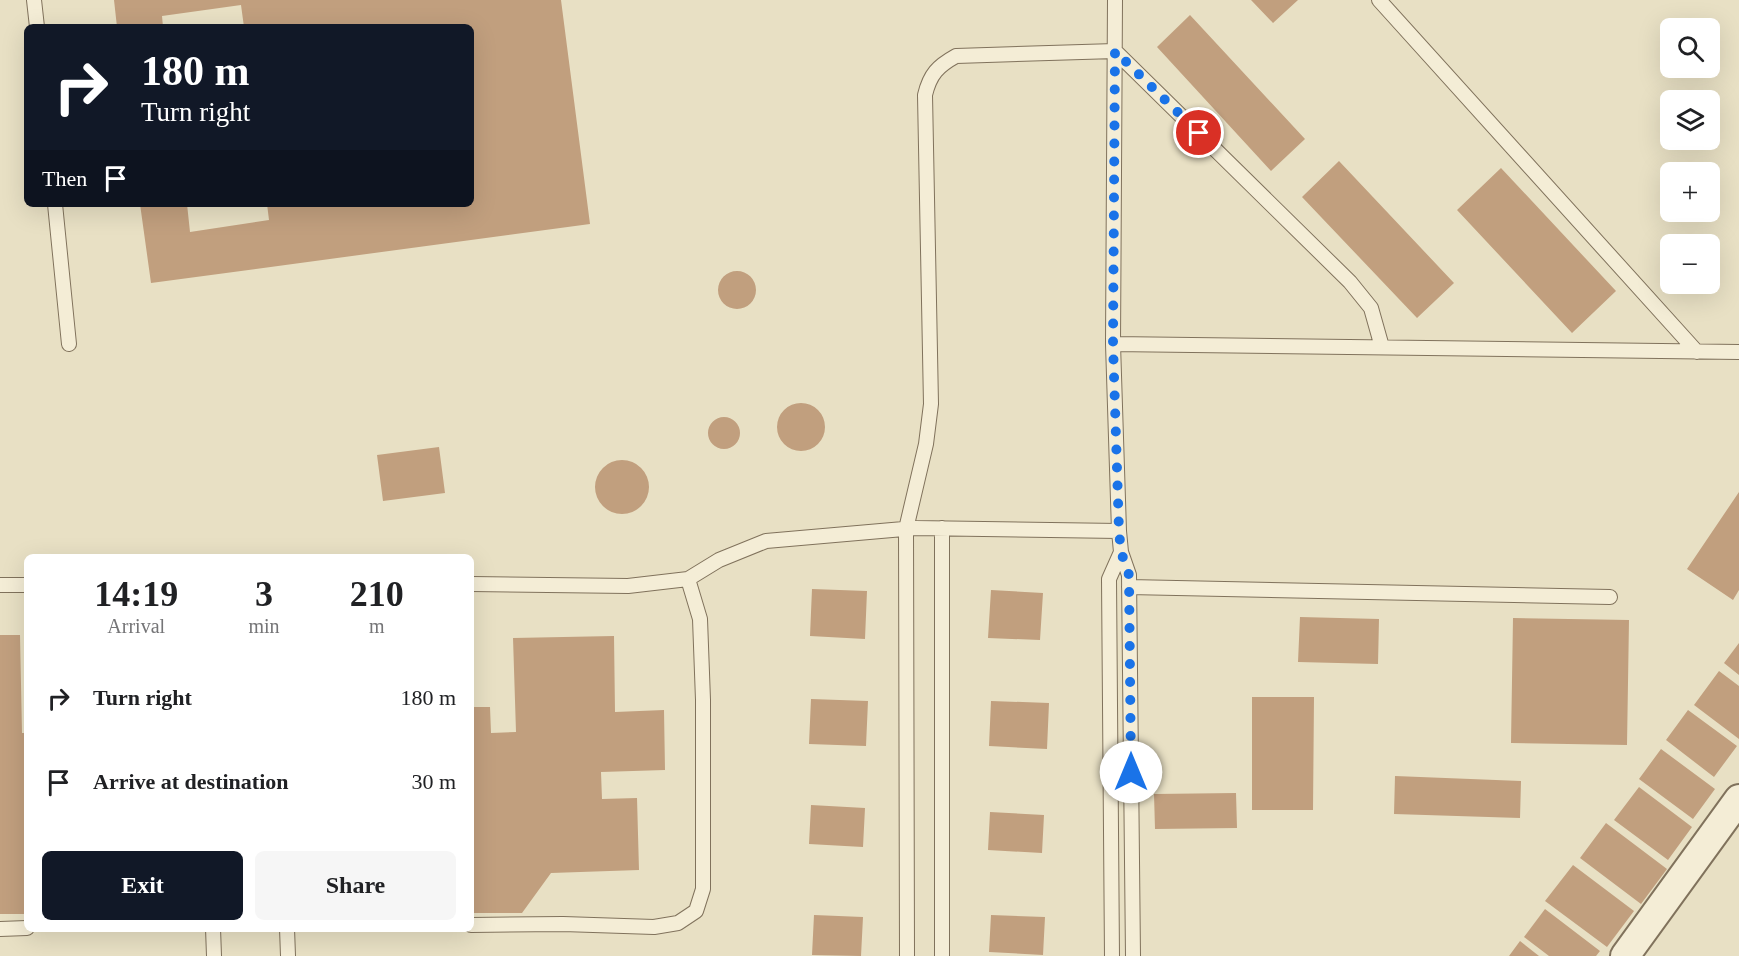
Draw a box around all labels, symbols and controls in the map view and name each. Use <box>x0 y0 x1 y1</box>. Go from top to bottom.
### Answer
map controls <box>1660 18 1720 294</box>
button: search <box>1660 18 1720 78</box>
icon: right <box>42 48 120 126</box>
text: 180 m <box>141 48 250 94</box>
button: layers <box>1660 90 1720 150</box>
text: Turn right <box>141 97 250 127</box>
pin <box>1173 107 1224 158</box>
icon: arrive <box>1182 116 1215 149</box>
icon: arrive <box>99 162 132 195</box>
button: + <box>1660 162 1720 222</box>
text: Then <box>42 166 87 191</box>
button: − <box>1660 234 1720 294</box>
text: 14:19 <box>94 574 178 614</box>
text: 3 <box>255 574 273 614</box>
text: 210 <box>350 574 404 614</box>
text: Arrival <box>107 615 165 637</box>
text: min <box>248 615 280 637</box>
text: m <box>369 615 385 637</box>
icon: right <box>42 682 75 715</box>
text: Turn right <box>93 685 192 710</box>
text: 180 m <box>400 685 456 710</box>
position arrow <box>1099 740 1163 804</box>
icon: arrive <box>42 766 75 799</box>
text: Arrive at destination <box>93 769 289 794</box>
text: 30 m <box>411 769 456 794</box>
button: Exit <box>42 851 243 920</box>
button: Share <box>255 851 456 920</box>

